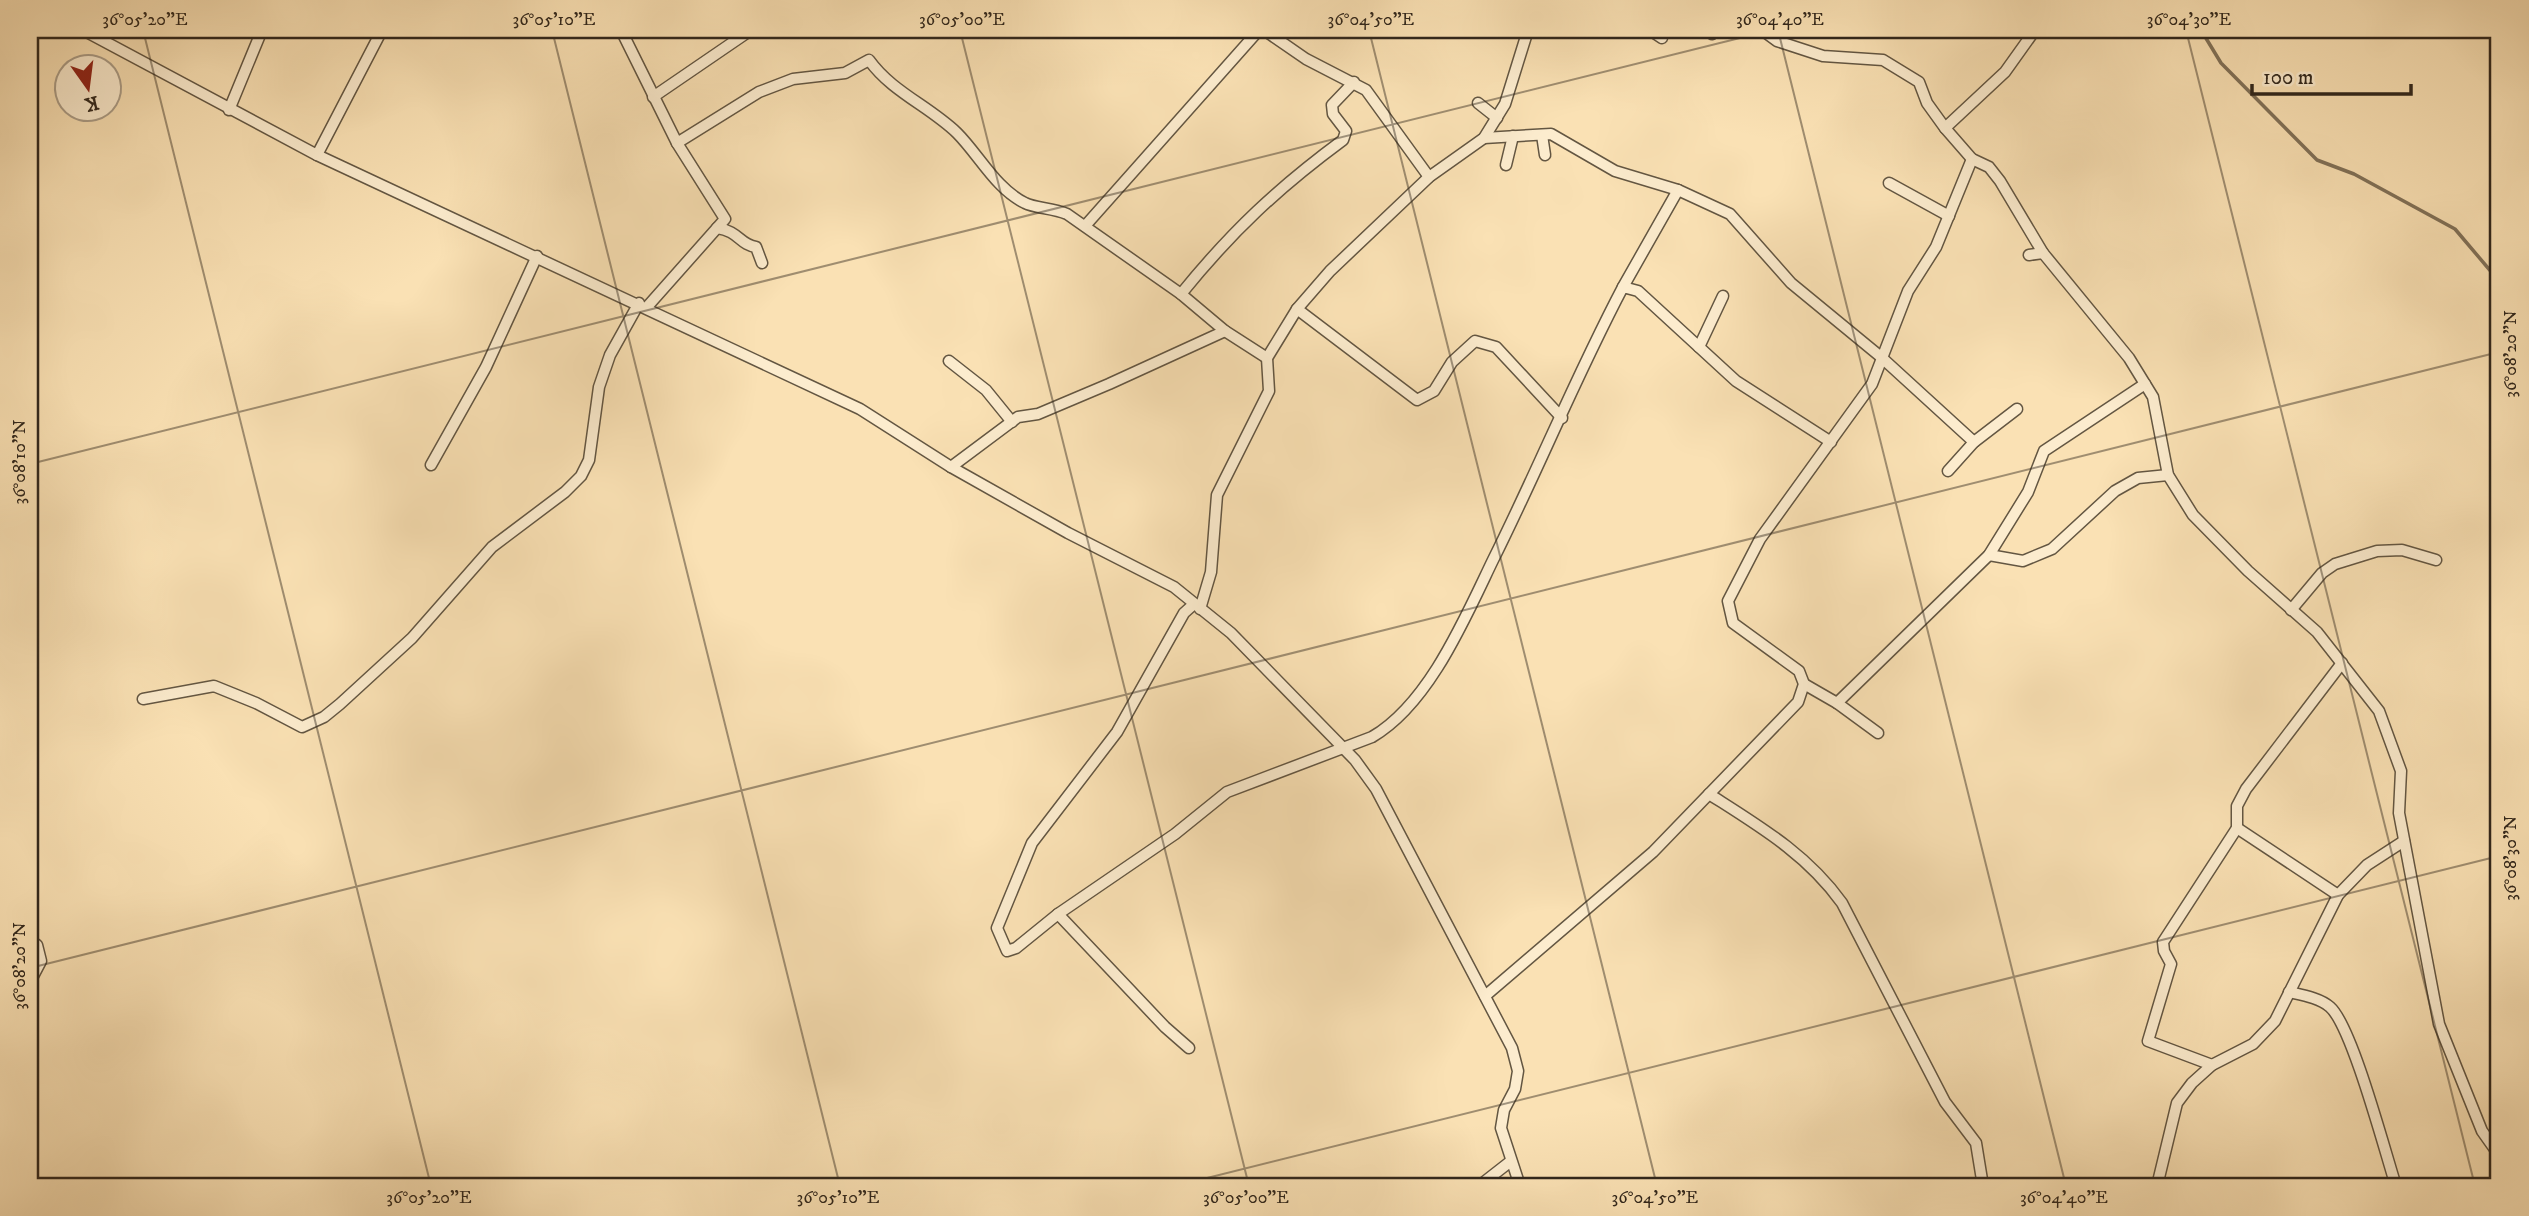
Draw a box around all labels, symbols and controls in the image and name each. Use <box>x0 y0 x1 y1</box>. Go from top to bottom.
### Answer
text: 36°05'20"E <box>102 9 188 31</box>
text: 36°05'10"E <box>513 9 596 31</box>
text: 36°05'00"E <box>919 9 1005 31</box>
text: 36°04'50"E <box>1328 9 1415 31</box>
text: 36°04'40"E <box>1736 9 1824 31</box>
text: 36°04'30"E <box>2147 9 2232 31</box>
north arrow <box>52 52 122 122</box>
scale bar <box>2252 52 2412 96</box>
text: 100 m <box>2263 65 2314 91</box>
text: K <box>82 90 101 116</box>
text: 36°08'20"N <box>2500 310 2522 398</box>
text: 36°08'10"N <box>9 419 31 505</box>
text: 36°08'30"N <box>2500 815 2522 901</box>
text: 36°08'20"N <box>9 922 31 1010</box>
text: 36°05'20"E <box>386 1187 472 1209</box>
text: 36°05'10"E <box>797 1187 880 1209</box>
text: 36°05'00"E <box>1203 1187 1289 1209</box>
text: 36°04'50"E <box>1612 1187 1699 1209</box>
text: 36°04'40"E <box>2020 1187 2108 1209</box>

